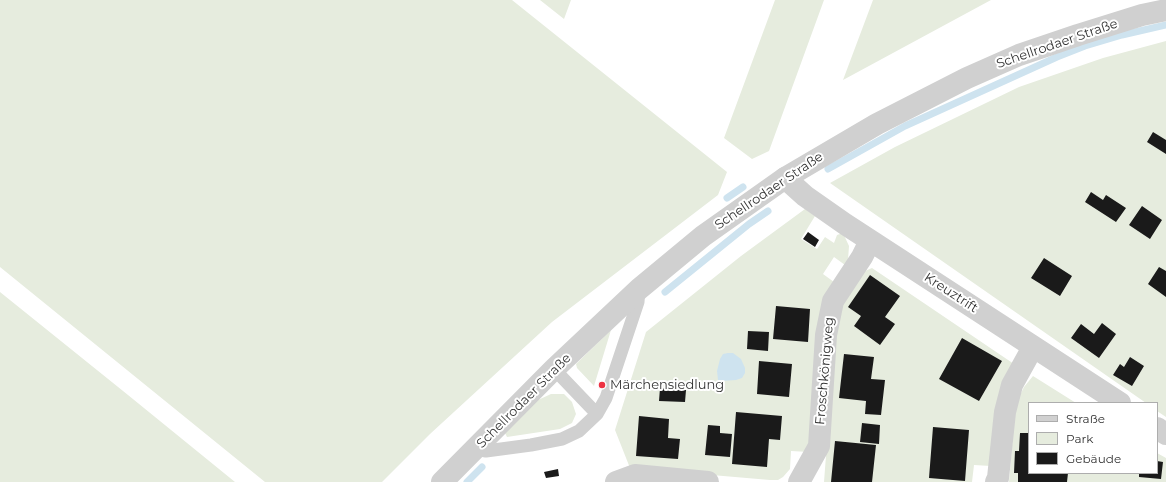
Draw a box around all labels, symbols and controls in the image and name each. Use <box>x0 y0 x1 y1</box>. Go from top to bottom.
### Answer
street label: Schellrodaer Straße <box>994 16 1120 72</box>
street label: Schellrodaer Straße <box>712 149 826 233</box>
street label: Kreuztrift <box>921 270 981 316</box>
street label: Froschkönigweg <box>813 316 837 426</box>
street label: Schellrodaer Straße <box>474 351 574 451</box>
place label: Märchensiedlung <box>610 377 724 393</box>
marker: Märchensiedlung <box>597 380 607 390</box>
legend <box>1028 402 1158 474</box>
text: Straße <box>1066 411 1105 426</box>
text: Park <box>1066 431 1093 446</box>
text: Gebäude <box>1066 451 1121 466</box>

